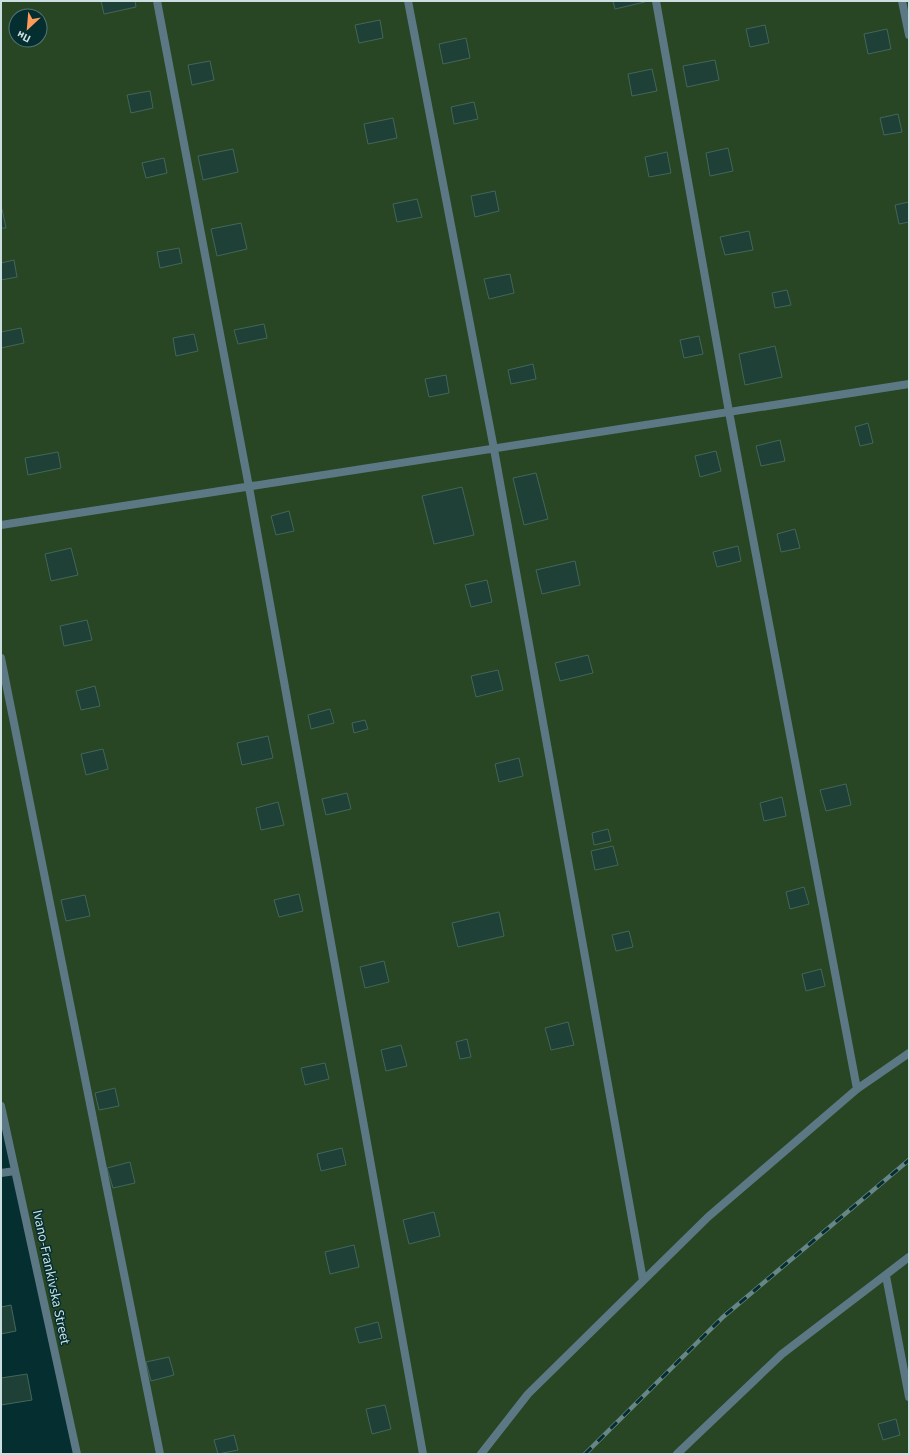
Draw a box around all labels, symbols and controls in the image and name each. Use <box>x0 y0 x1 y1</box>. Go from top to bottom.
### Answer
north arrow <box>8 8 48 48</box>
text: Пн <box>14 27 33 46</box>
street label: Ivano-Frankivska Street <box>27 1208 75 1347</box>

